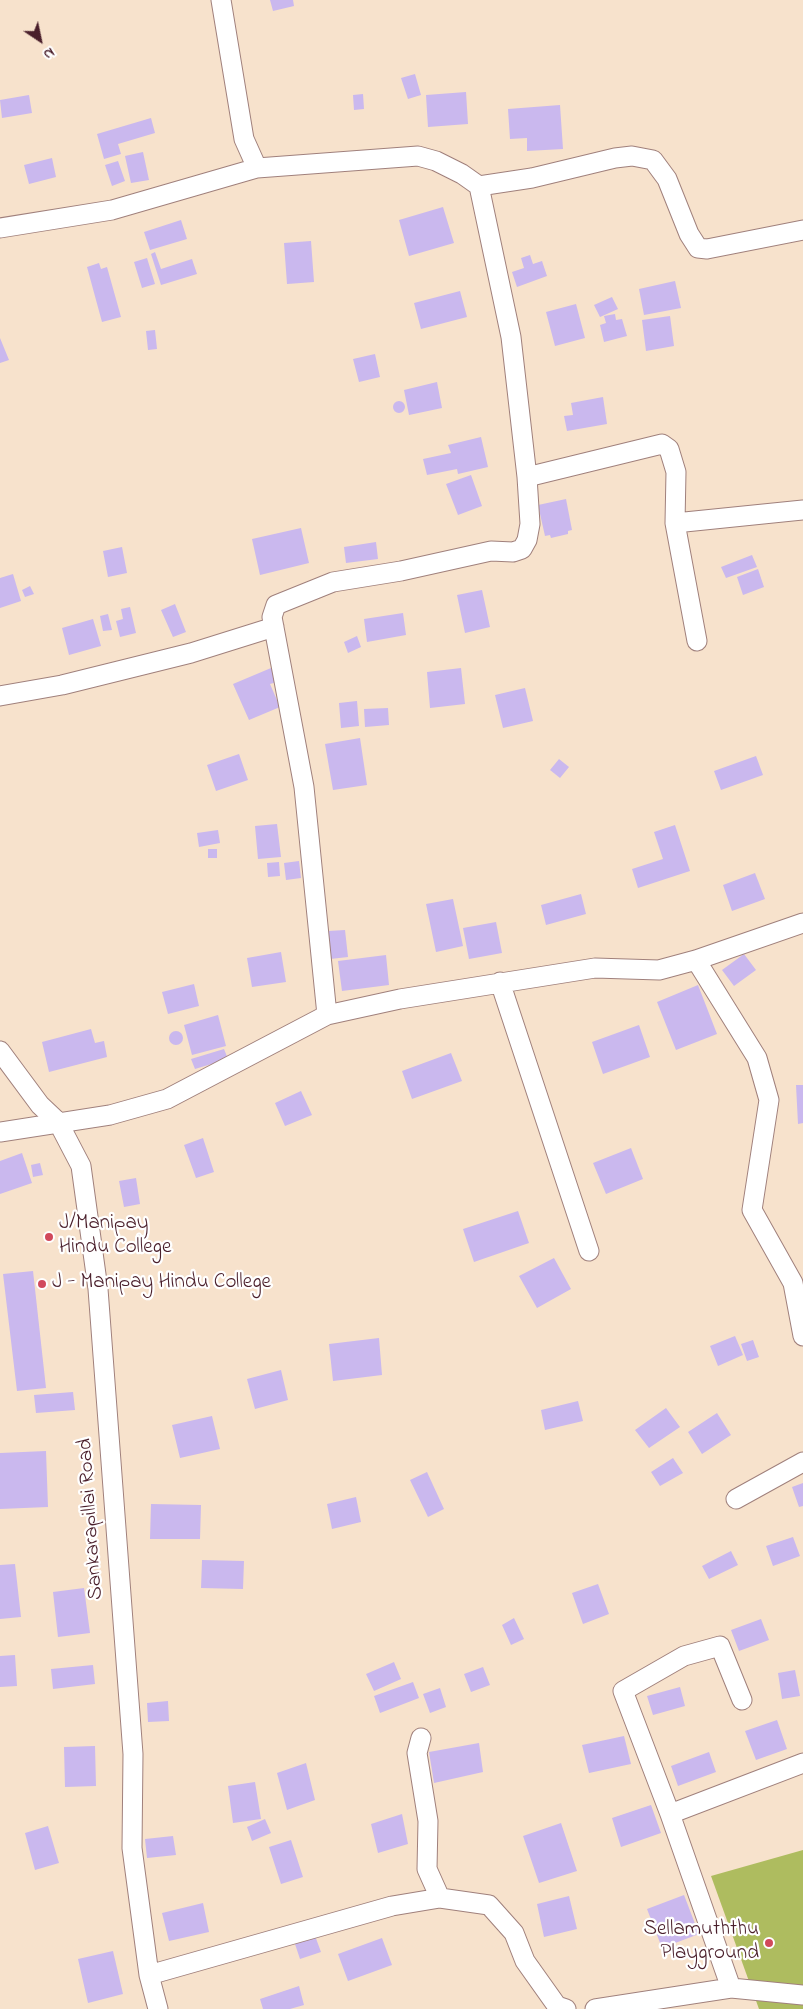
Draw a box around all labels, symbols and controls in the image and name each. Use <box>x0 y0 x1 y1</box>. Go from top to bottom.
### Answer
north arrow <box>15 15 65 65</box>
text: N <box>39 41 58 64</box>
place label: J/Manipay Hindu College <box>59 1212 171 1262</box>
marker: J/Manipay Hindu College <box>43 1231 55 1243</box>
place label: J - Manipay Hindu College <box>52 1271 271 1297</box>
marker: J - Manipay Hindu College <box>36 1278 48 1290</box>
street label: Sankarapillai Road <box>74 1437 110 1601</box>
place label: Sellamuththu Playground <box>643 1918 759 1968</box>
marker: Sellamuththu Playground <box>763 1937 775 1949</box>

